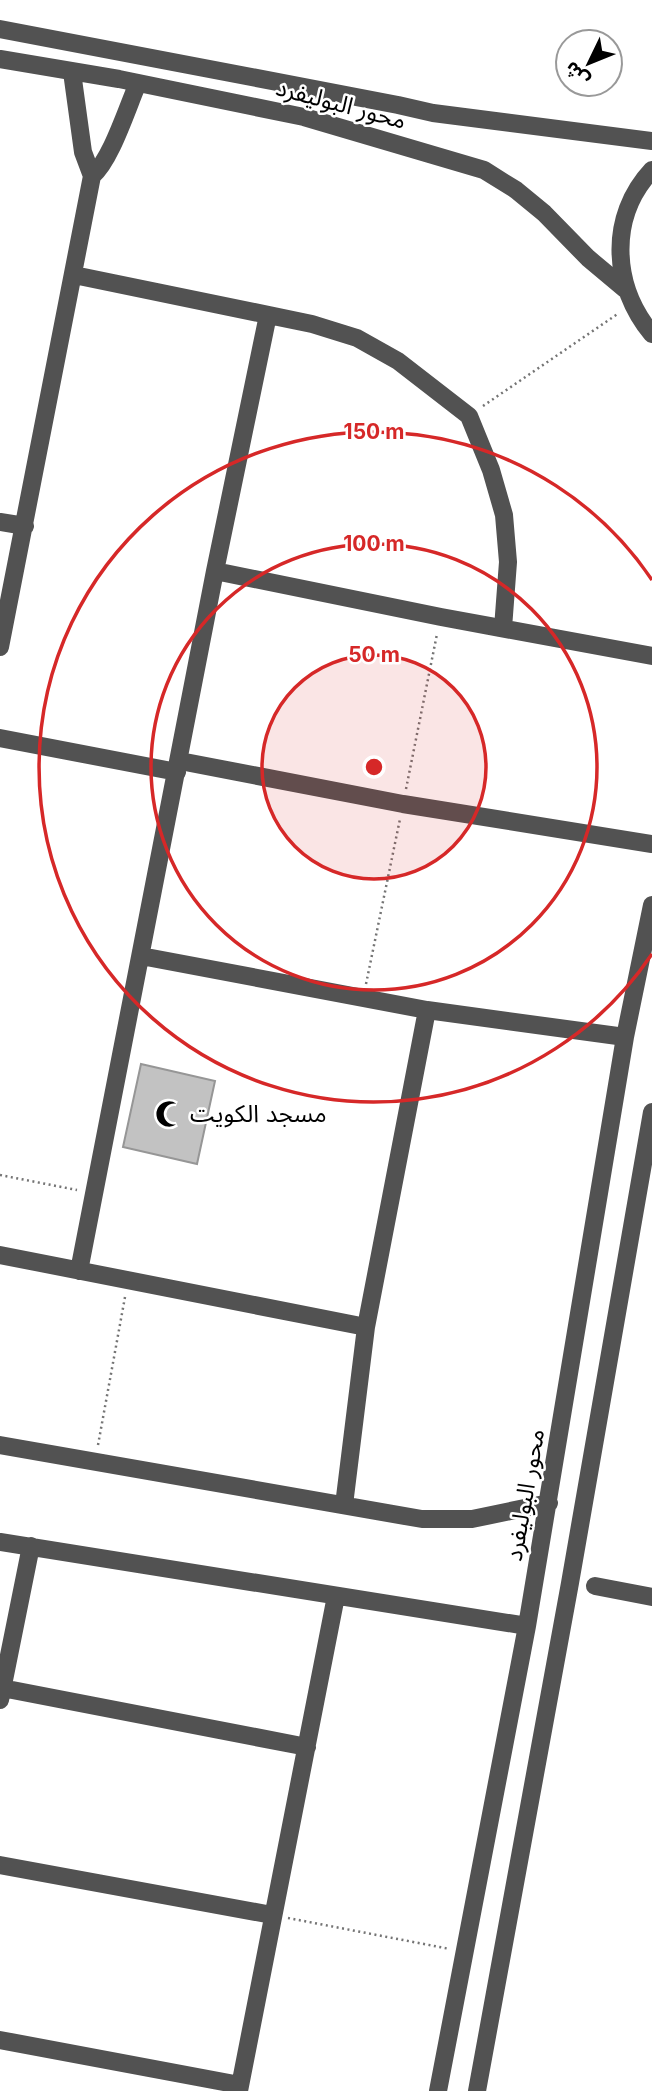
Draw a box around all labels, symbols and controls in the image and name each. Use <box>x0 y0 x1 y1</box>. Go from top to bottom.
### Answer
north arrow <box>554 28 624 98</box>
text: ش <box>560 57 594 92</box>
street label: محور البوليفرد <box>273 72 409 135</box>
text: 150 m <box>344 419 404 444</box>
text: 100 m <box>343 531 405 556</box>
text: 50 m <box>348 642 400 667</box>
centre of rings <box>362 755 386 779</box>
mosque icon: مسجد الكويت <box>154 1099 184 1129</box>
place label: مسجد الكويت <box>190 1099 327 1128</box>
street label: محور البوليفرد <box>499 1427 550 1563</box>

